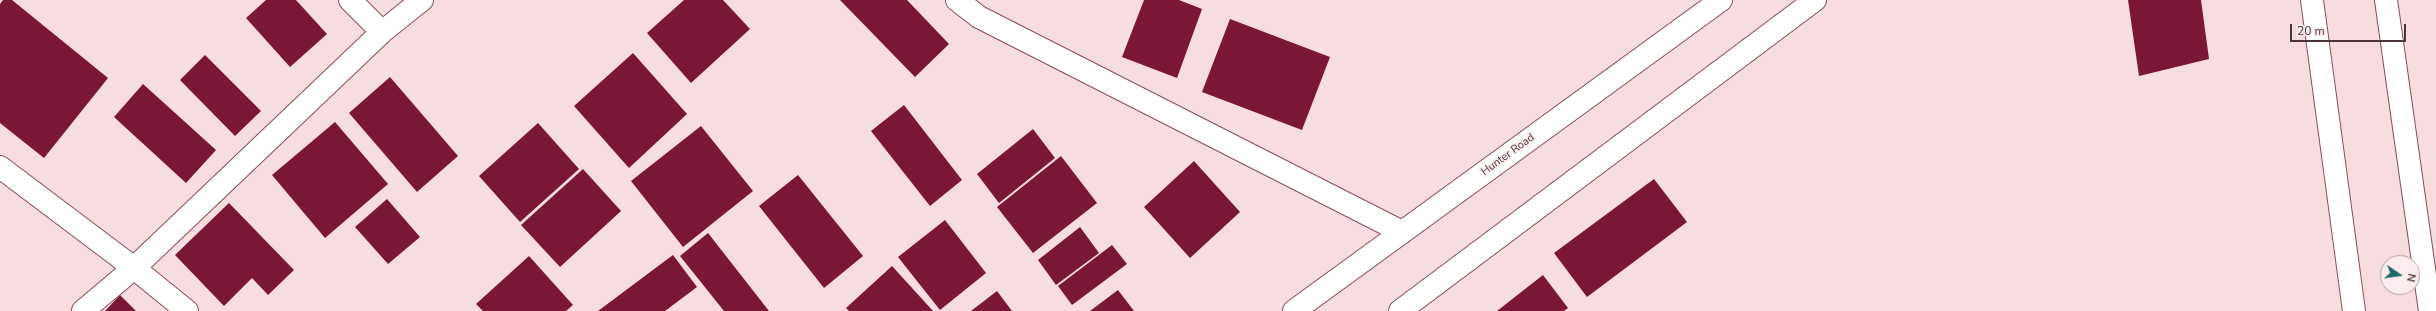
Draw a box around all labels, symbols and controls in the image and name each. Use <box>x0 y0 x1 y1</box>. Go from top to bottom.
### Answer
scale bar <box>2292 16 2408 42</box>
text: 20 m <box>2297 23 2325 39</box>
street label: Hunter Road <box>1479 131 1537 179</box>
north arrow <box>2380 255 2420 295</box>
text: N <box>2403 272 2419 283</box>

